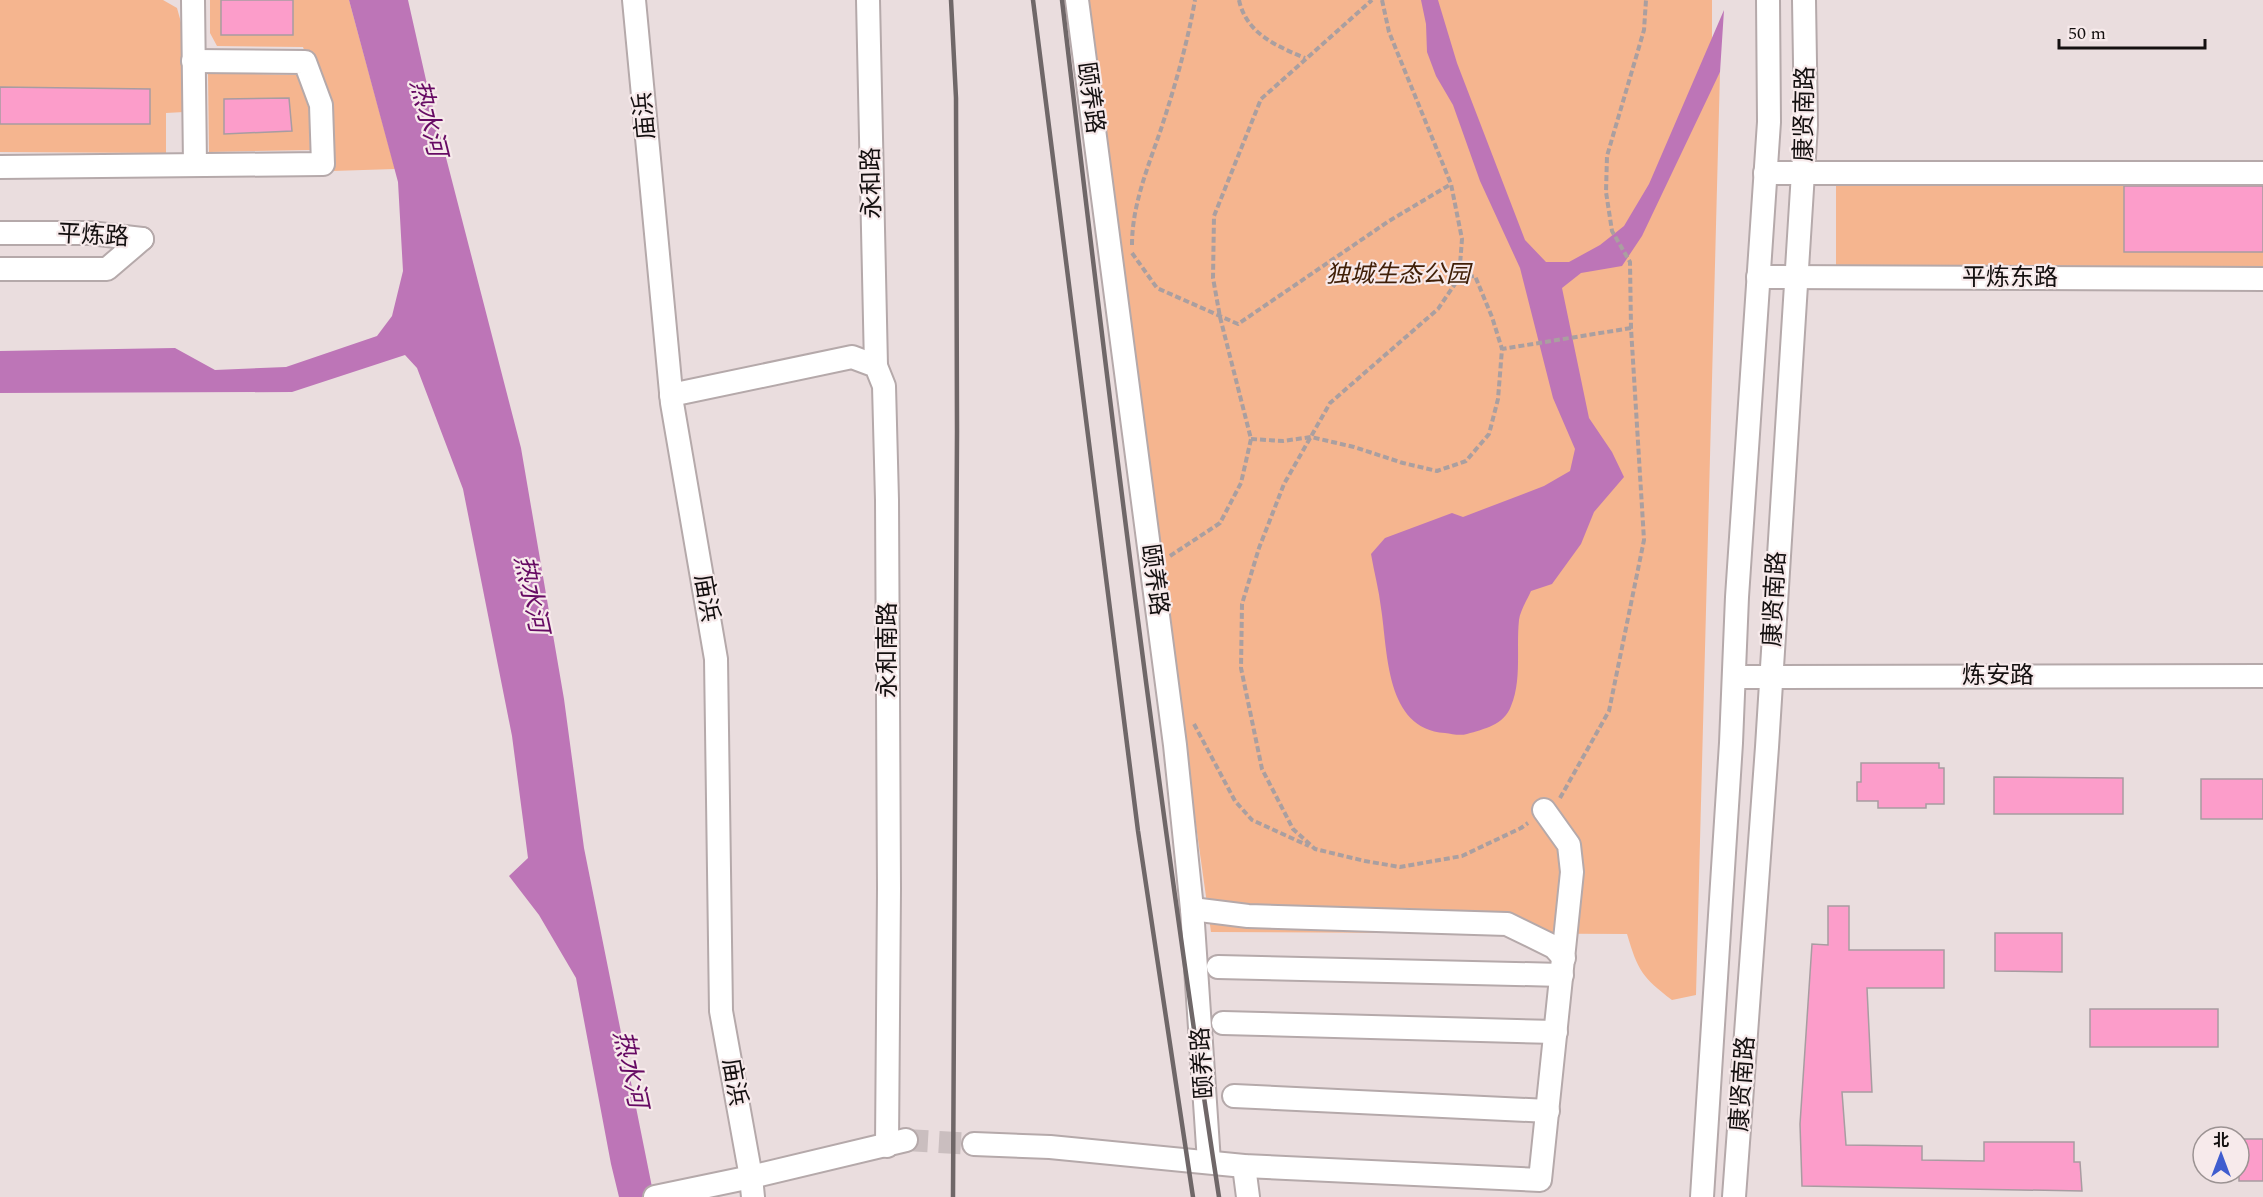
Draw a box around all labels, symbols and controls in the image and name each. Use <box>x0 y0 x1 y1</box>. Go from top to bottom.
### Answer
scale bar <box>2059 12 2204 50</box>
text: 50 m <box>2068 20 2106 47</box>
street label: 颐养路 <box>1067 60 1113 136</box>
street label: 康贤南路 <box>1786 66 1824 162</box>
water label: 热水河 <box>399 75 458 166</box>
street label: 庙浜 <box>625 91 665 141</box>
street label: 永和路 <box>853 147 891 219</box>
street label: 平炼路 <box>56 216 130 256</box>
park label: 独城生态公园 <box>1326 257 1473 293</box>
street label: 平炼东路 <box>1962 260 2058 296</box>
street label: 颐养路 <box>1131 542 1177 618</box>
street label: 康贤南路 <box>1755 550 1795 648</box>
water label: 热水河 <box>503 552 560 641</box>
street label: 庙浜 <box>684 571 728 625</box>
street label: 永和南路 <box>870 602 906 698</box>
street label: 炼安路 <box>1962 658 2034 694</box>
street label: 颐养路 <box>1183 1026 1223 1100</box>
water label: 热水河 <box>602 1027 659 1116</box>
street label: 康贤南路 <box>1722 1035 1764 1133</box>
street label: 庙浜 <box>712 1055 756 1109</box>
north arrow <box>2191 1125 2251 1185</box>
text: 北 <box>2213 1129 2229 1153</box>

